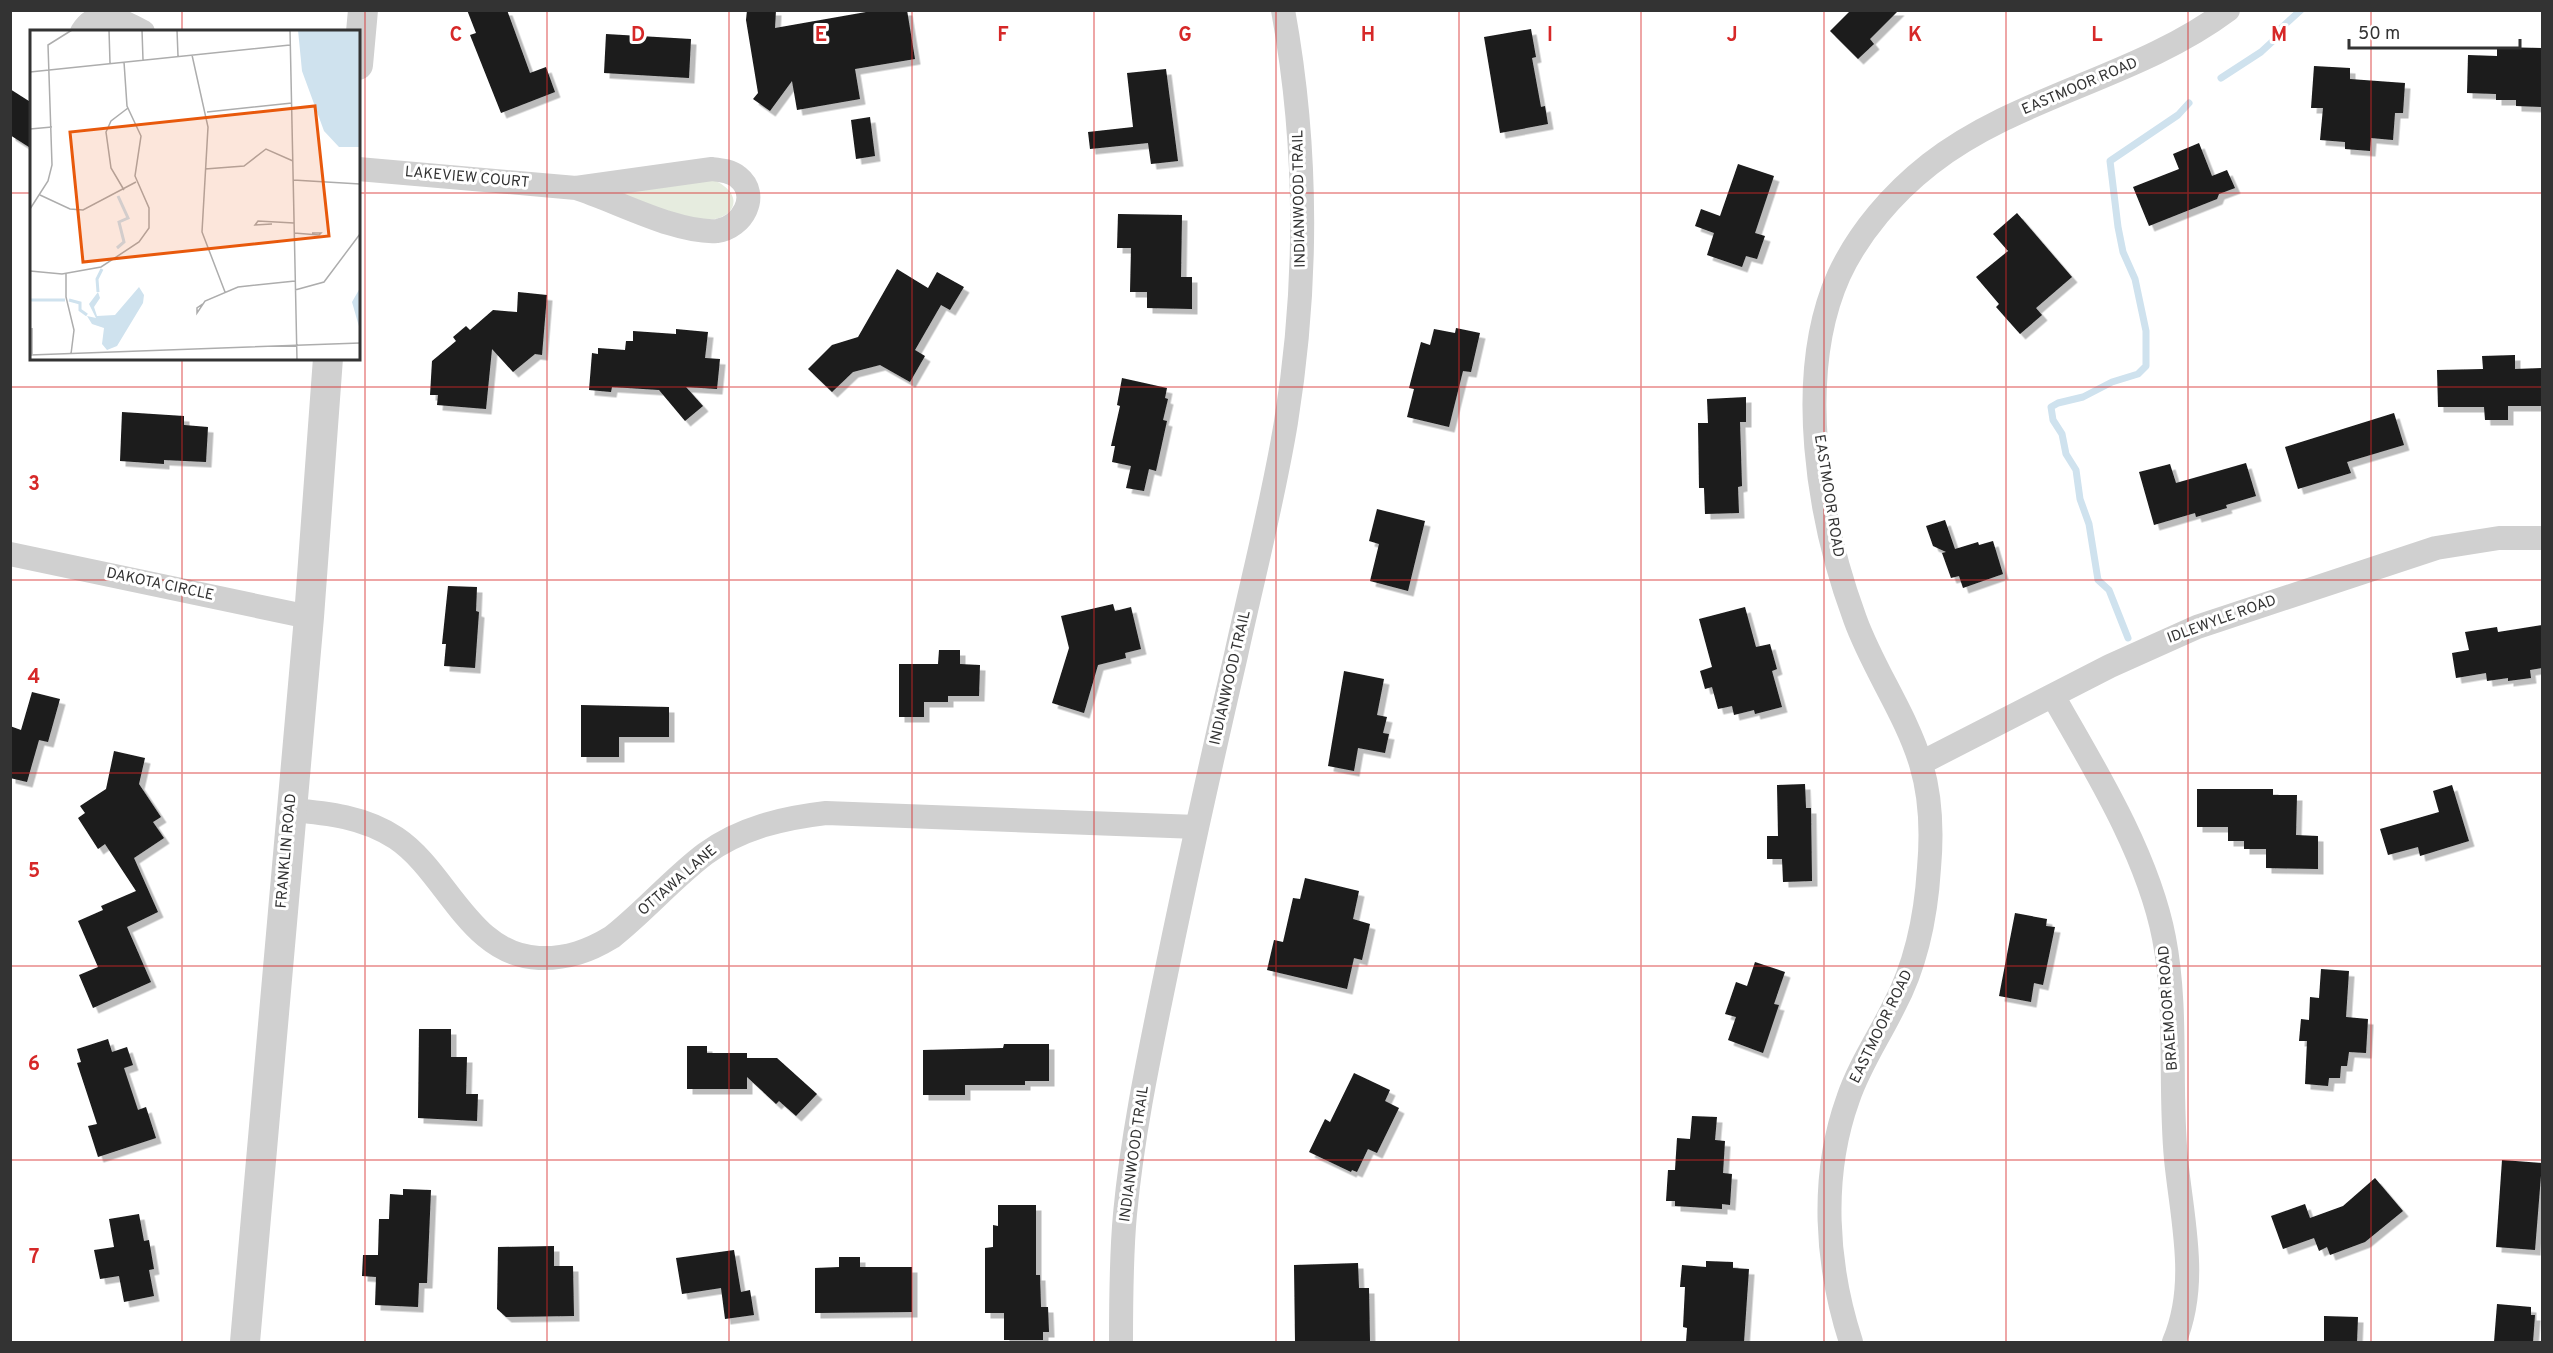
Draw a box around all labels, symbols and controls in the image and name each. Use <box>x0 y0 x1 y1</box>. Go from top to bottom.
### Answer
scale bar <box>2349 12 2520 50</box>
text: C <box>450 23 462 49</box>
text: D <box>631 23 645 49</box>
text: E <box>815 23 827 49</box>
text: F <box>997 23 1009 49</box>
text: G <box>1178 23 1192 49</box>
text: H <box>1361 23 1375 49</box>
text: I <box>1547 23 1553 49</box>
text: J <box>1726 23 1738 49</box>
text: K <box>1908 23 1922 49</box>
text: L <box>2091 23 2103 49</box>
text: M <box>2271 23 2287 49</box>
text: 50 m <box>2358 23 2400 46</box>
inset map <box>30 30 360 360</box>
street label: EASTMOOR ROAD <box>2019 54 2141 120</box>
street label: INDIANWOOD TRAIL <box>1289 130 1311 268</box>
street label: LAKEVIEW COURT <box>404 163 530 193</box>
street label: EASTMOOR ROAD <box>1809 433 1847 559</box>
text: 3 <box>28 472 40 498</box>
street label: DAKOTA CIRCLE <box>104 564 216 606</box>
street label: IDLEWYLE ROAD <box>2165 591 2279 649</box>
street label: INDIANWOOD TRAIL <box>1206 609 1256 747</box>
text: 4 <box>28 665 40 691</box>
street label: FRANKLIN ROAD <box>273 793 301 909</box>
street label: OTTAWA LANE <box>634 841 722 921</box>
text: 5 <box>28 859 40 885</box>
street label: BRAEMOOR ROAD <box>2155 945 2183 1071</box>
street label: EASTMOOR ROAD <box>1846 967 1918 1087</box>
text: 6 <box>28 1052 40 1078</box>
street label: INDIANWOOD TRAIL <box>1116 1085 1154 1223</box>
text: 7 <box>29 1245 39 1271</box>

